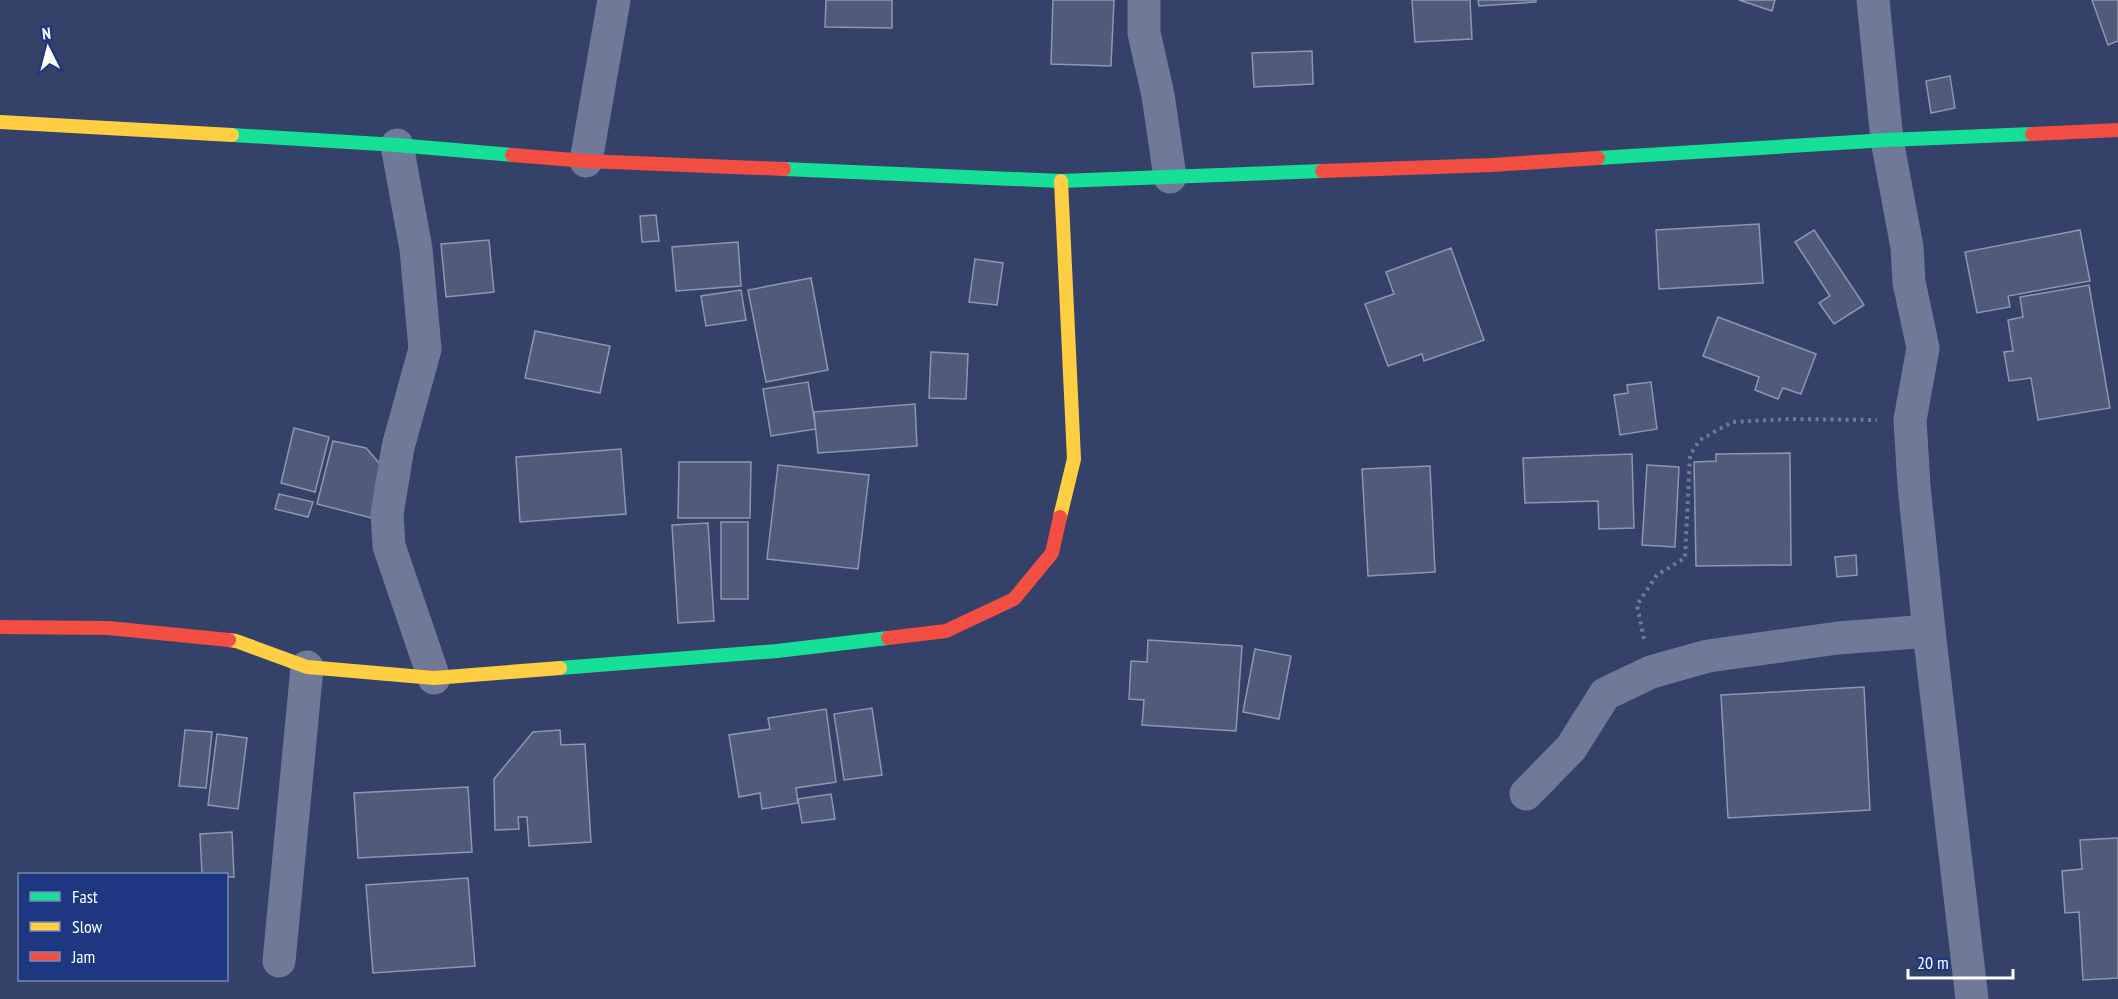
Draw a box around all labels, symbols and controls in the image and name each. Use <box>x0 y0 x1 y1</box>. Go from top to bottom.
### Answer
north arrow <box>18 18 78 78</box>
text: N <box>41 23 52 43</box>
legend <box>18 873 228 981</box>
text: Fast <box>72 885 98 908</box>
text: Slow <box>72 915 103 938</box>
scale bar <box>1908 942 2013 980</box>
text: Jam <box>71 945 95 968</box>
text: 20 m <box>1917 951 1949 974</box>

